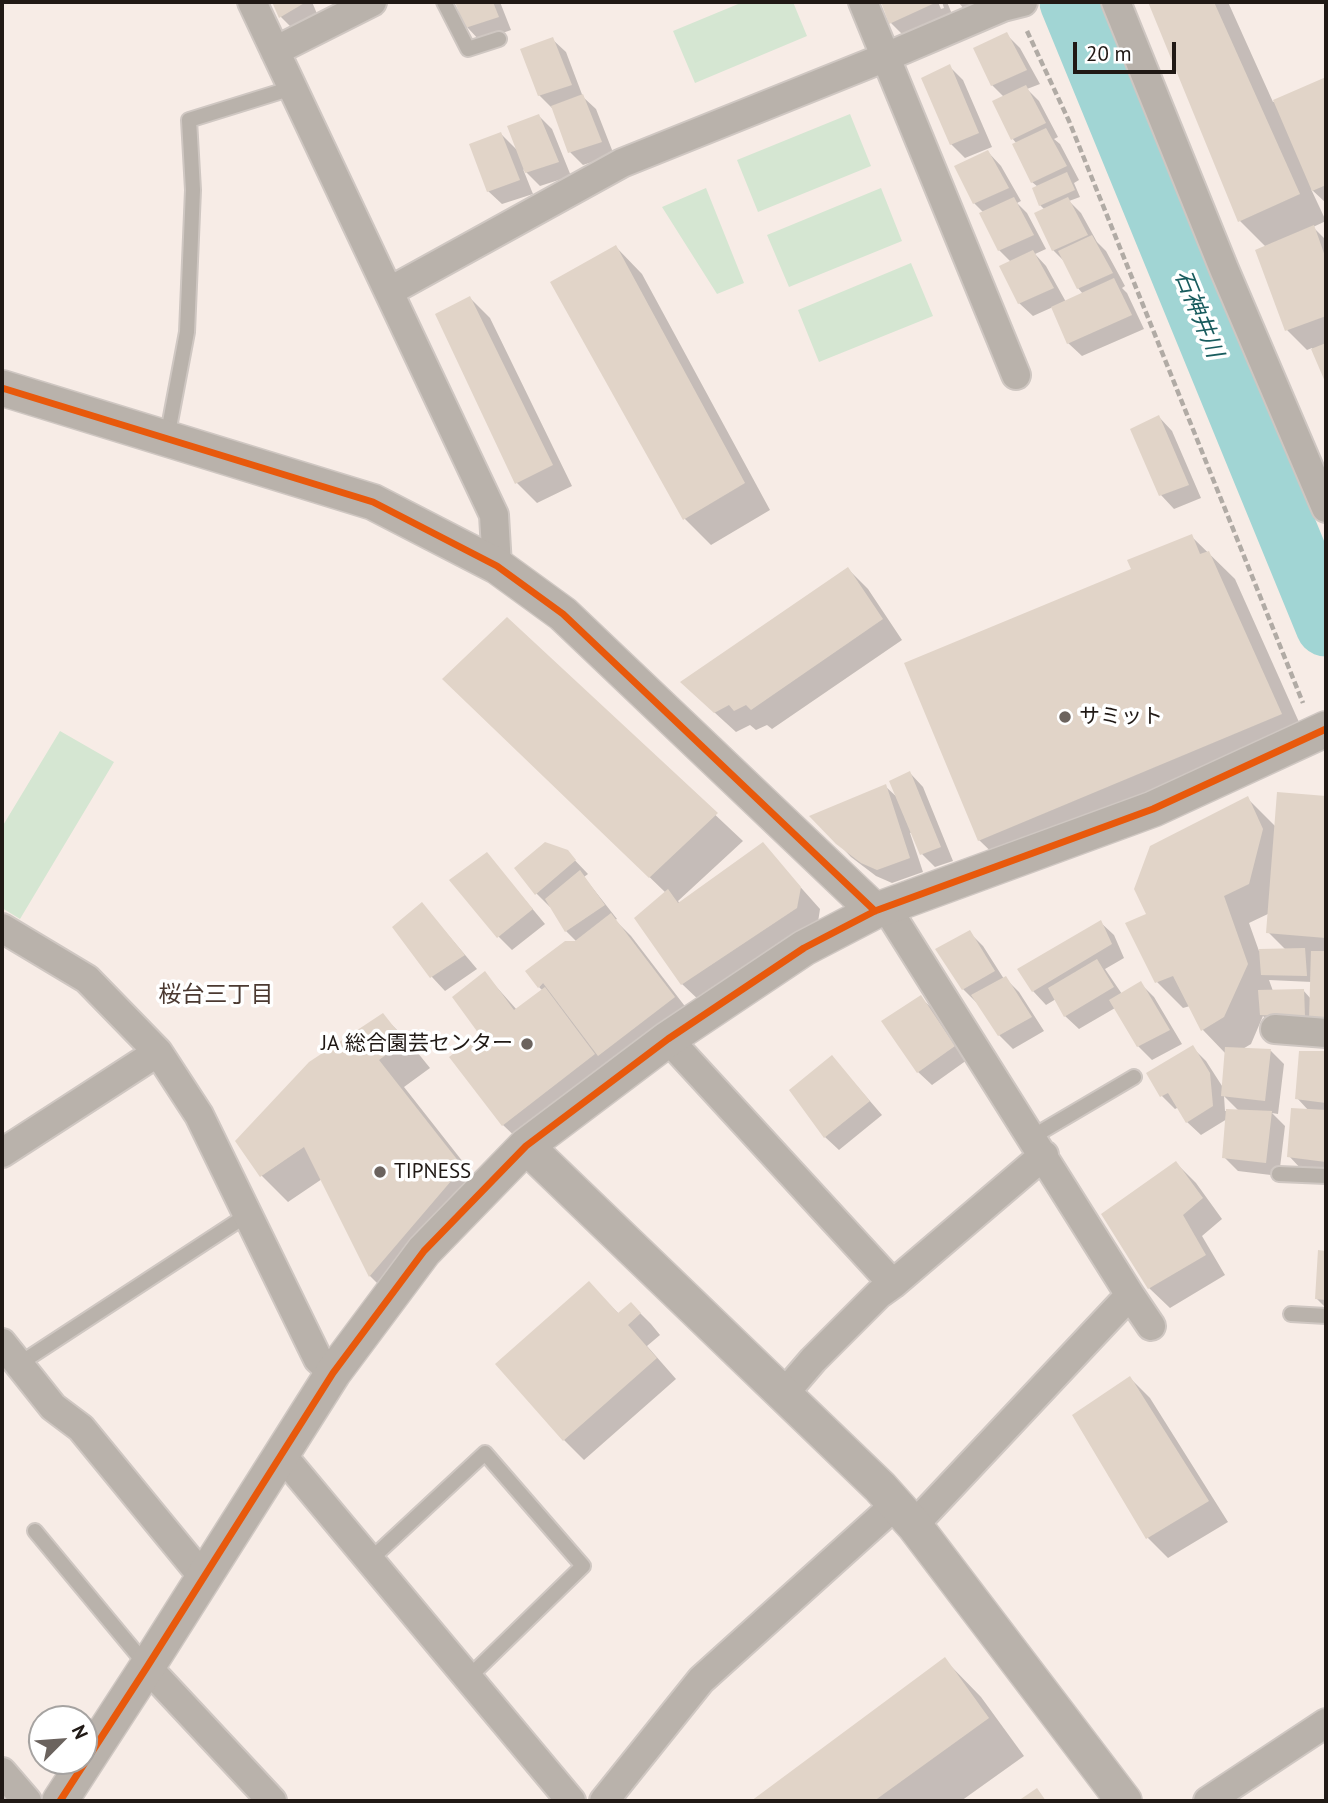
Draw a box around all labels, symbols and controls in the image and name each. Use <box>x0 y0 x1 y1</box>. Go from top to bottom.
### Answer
scale bar <box>1076 28 1179 72</box>
text: 20 m <box>1086 40 1132 67</box>
water label: 石神井川 <box>1168 266 1228 362</box>
place label: サミット <box>1079 704 1163 730</box>
marker: サミット <box>1057 709 1073 725</box>
district label: 桜台三丁目 <box>159 981 273 1009</box>
place label: JA 総合園芸センター <box>321 1031 513 1057</box>
marker: JA 総合園芸センター <box>519 1036 535 1052</box>
place label: TIPNESS <box>394 1159 471 1185</box>
marker: TIPNESS <box>372 1164 388 1180</box>
north arrow <box>28 1705 98 1775</box>
text: N <box>67 1721 94 1743</box>

